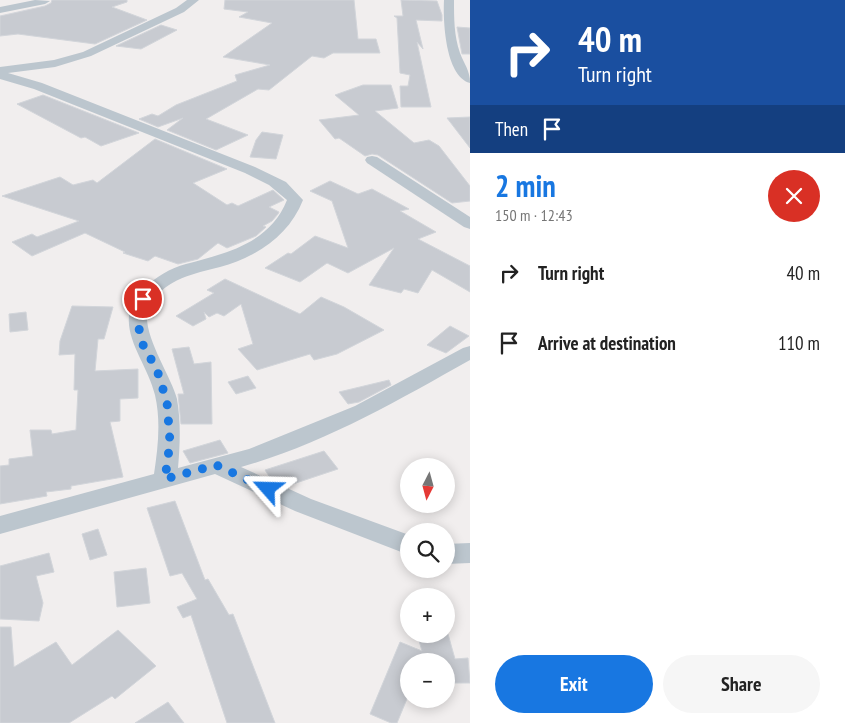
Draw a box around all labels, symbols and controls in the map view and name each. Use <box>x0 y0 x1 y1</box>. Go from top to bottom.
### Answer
text: 40 m <box>578 16 642 62</box>
icon: right <box>495 20 560 85</box>
text: Turn right <box>578 60 652 88</box>
icon: arrive <box>538 115 566 143</box>
text: Then <box>495 117 528 141</box>
text: 2 min <box>495 166 556 205</box>
button: close <box>768 170 820 222</box>
text: 150 m · 12:43 <box>495 205 573 225</box>
icon: right <box>495 259 523 287</box>
text: Turn right <box>538 261 604 285</box>
text: 40 m <box>787 261 820 285</box>
pin <box>122 278 164 320</box>
icon: arrive <box>129 285 157 313</box>
icon: arrive <box>495 329 523 357</box>
text: Arrive at destination <box>538 331 676 355</box>
text: 110 m <box>778 331 820 355</box>
north arrow <box>400 458 455 512</box>
map controls <box>400 458 455 708</box>
position arrow <box>241 462 293 514</box>
button: search <box>400 523 455 578</box>
button: + <box>400 588 455 643</box>
button: − <box>400 653 455 708</box>
button: Exit <box>495 655 653 713</box>
button: Share <box>663 655 820 713</box>

